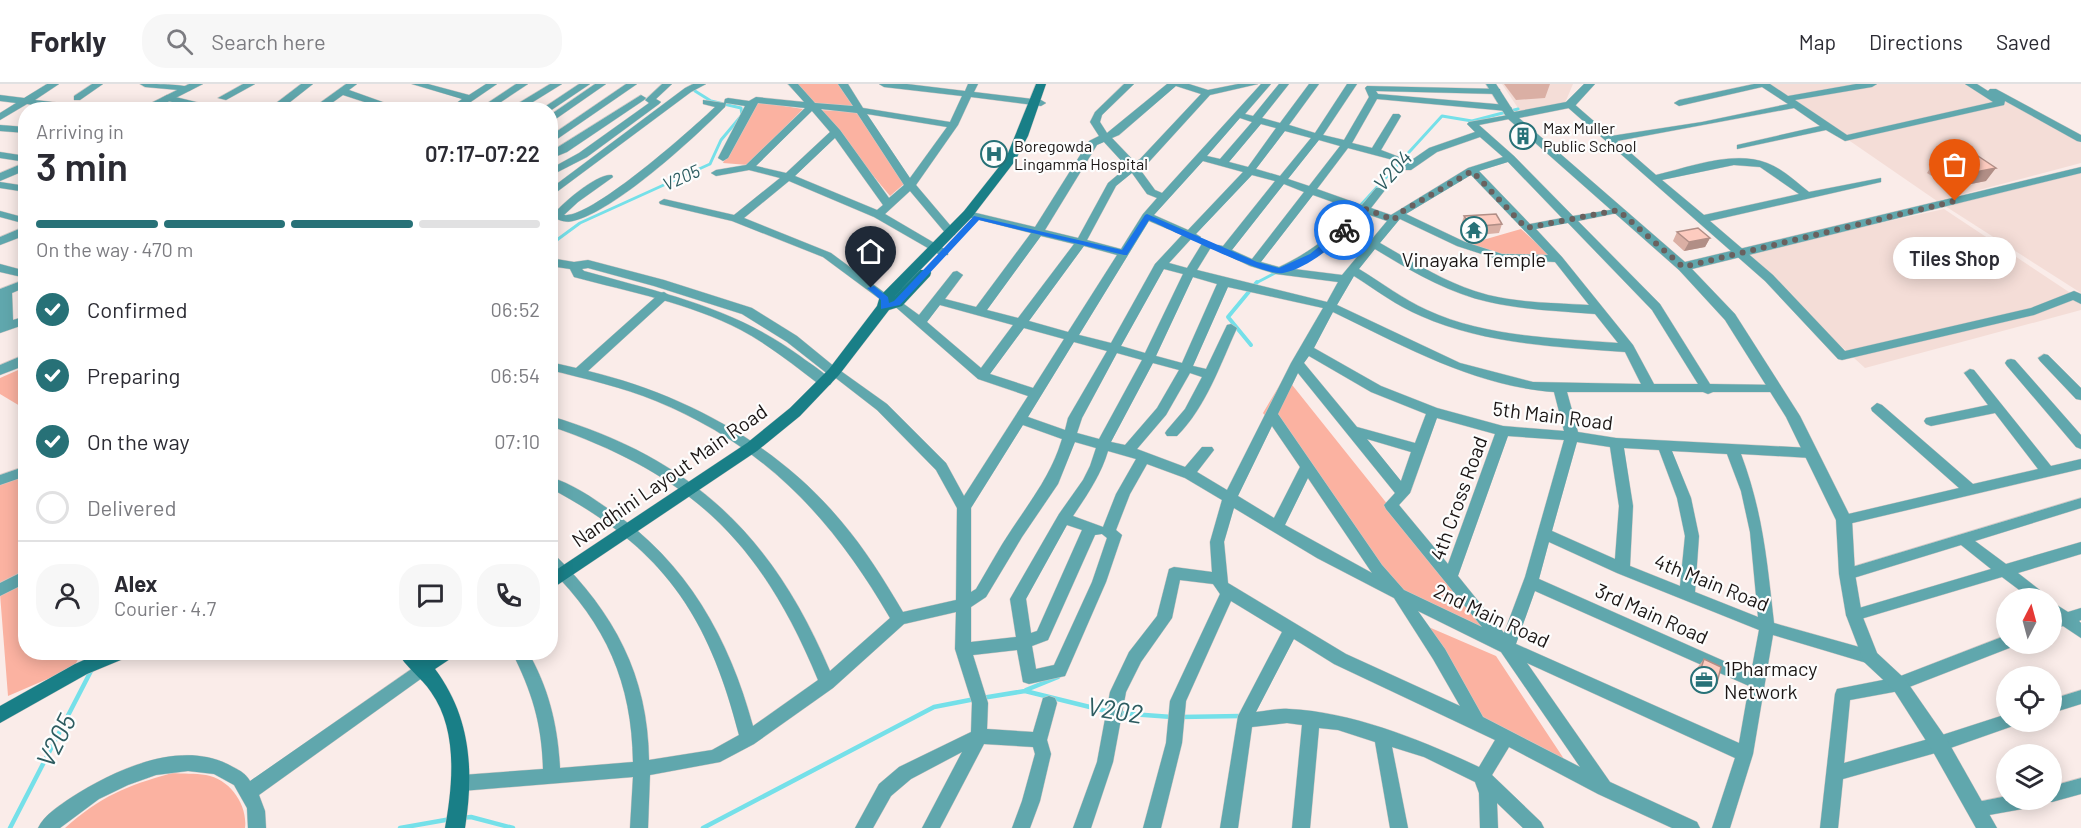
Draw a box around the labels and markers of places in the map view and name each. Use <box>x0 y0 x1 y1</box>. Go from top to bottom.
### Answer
place label: Max Muller Public School <box>1543 118 1636 155</box>
building icon: Max Muller Public School <box>1508 121 1538 151</box>
place label: Boregowda Lingamma Hospital <box>1014 136 1148 173</box>
hospital icon: Boregowda Lingamma Hospital <box>979 139 1009 169</box>
pin <box>1929 139 1980 201</box>
temple icon: Vinayaka Temple <box>1459 215 1489 245</box>
pin <box>845 226 896 288</box>
callout: Tiles Shop <box>1894 237 2016 279</box>
place label: Vinayaka Temple <box>1402 247 1546 271</box>
place label: 1Pharmacy Network <box>1724 656 1817 703</box>
office icon: 1Pharmacy Network <box>1689 665 1719 695</box>

